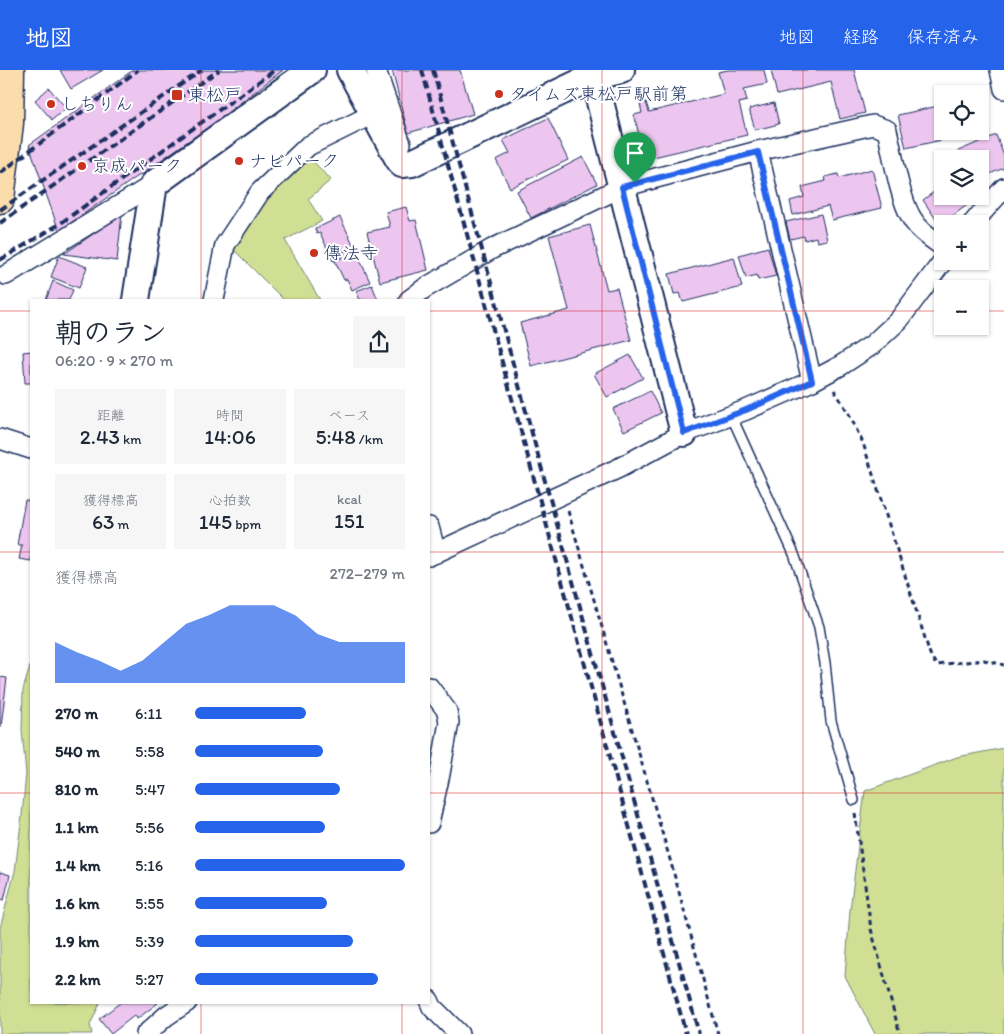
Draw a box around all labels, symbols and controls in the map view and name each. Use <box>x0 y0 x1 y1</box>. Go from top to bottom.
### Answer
text: 地図 <box>25 23 73 52</box>
text: 地図 <box>779 26 815 48</box>
text: 経路 <box>843 26 879 48</box>
text: 保存済み <box>907 26 979 48</box>
place label: タイムズ東松戸駅前第 <box>509 83 688 105</box>
place label: 東松戸 <box>188 84 242 106</box>
map controls <box>934 85 989 335</box>
button: locate <box>934 85 989 140</box>
marker: 東松戸 <box>170 88 184 102</box>
marker: タイムズ東松戸駅前第 <box>493 88 505 100</box>
place label: しちりん <box>61 93 133 115</box>
marker: しちりん <box>45 98 57 110</box>
pin <box>614 132 656 183</box>
icon: arrive <box>621 139 649 167</box>
place label: ナビパーク <box>249 150 339 172</box>
button: layers <box>934 150 989 205</box>
place label: 京成パーク <box>92 155 182 177</box>
marker: ナビパーク <box>233 155 245 167</box>
marker: 京成パーク <box>76 160 88 172</box>
button: + <box>934 215 989 270</box>
place label: 傳法寺 <box>324 242 378 264</box>
marker: 傳法寺 <box>308 247 320 259</box>
button: − <box>934 280 989 335</box>
text: 朝のラン <box>55 315 167 349</box>
button: share <box>353 316 405 368</box>
text: 06:20 · 9 × 270 m <box>55 351 173 370</box>
text: 距離 <box>97 407 125 424</box>
text: 時間 <box>216 407 244 424</box>
text: ペース <box>329 407 370 424</box>
text: 2.43 <box>80 424 120 449</box>
text: 14:06 <box>204 424 256 449</box>
text: 5:48 <box>315 424 356 449</box>
text: km <box>120 431 142 448</box>
text: /km <box>356 431 383 448</box>
text: kcal <box>337 491 362 508</box>
text: 獲得標高 <box>83 492 139 509</box>
text: 心拍数 <box>209 492 251 509</box>
text: 151 <box>334 508 365 533</box>
text: 63 <box>92 509 114 534</box>
text: 145 <box>199 509 232 534</box>
text: m <box>114 516 129 533</box>
text: bpm <box>232 516 261 533</box>
text: 272–279 m <box>330 564 405 583</box>
text: 獲得標高 <box>55 568 119 587</box>
text: 270 m <box>55 704 98 723</box>
text: 6:11 <box>135 704 162 723</box>
text: 540 m <box>55 742 100 761</box>
text: 5:58 <box>135 742 165 761</box>
text: 810 m <box>55 780 98 799</box>
text: 5:47 <box>135 780 165 799</box>
text: 1.1 km <box>55 818 99 837</box>
text: 5:56 <box>135 818 164 837</box>
text: 1.4 km <box>55 856 101 875</box>
text: 5:16 <box>135 856 163 875</box>
text: 1.6 km <box>55 894 100 913</box>
text: 5:55 <box>135 894 164 913</box>
text: 1.9 km <box>55 932 99 951</box>
text: 5:39 <box>135 932 164 951</box>
text: 2.2 km <box>55 970 101 989</box>
text: 5:27 <box>135 970 164 989</box>

